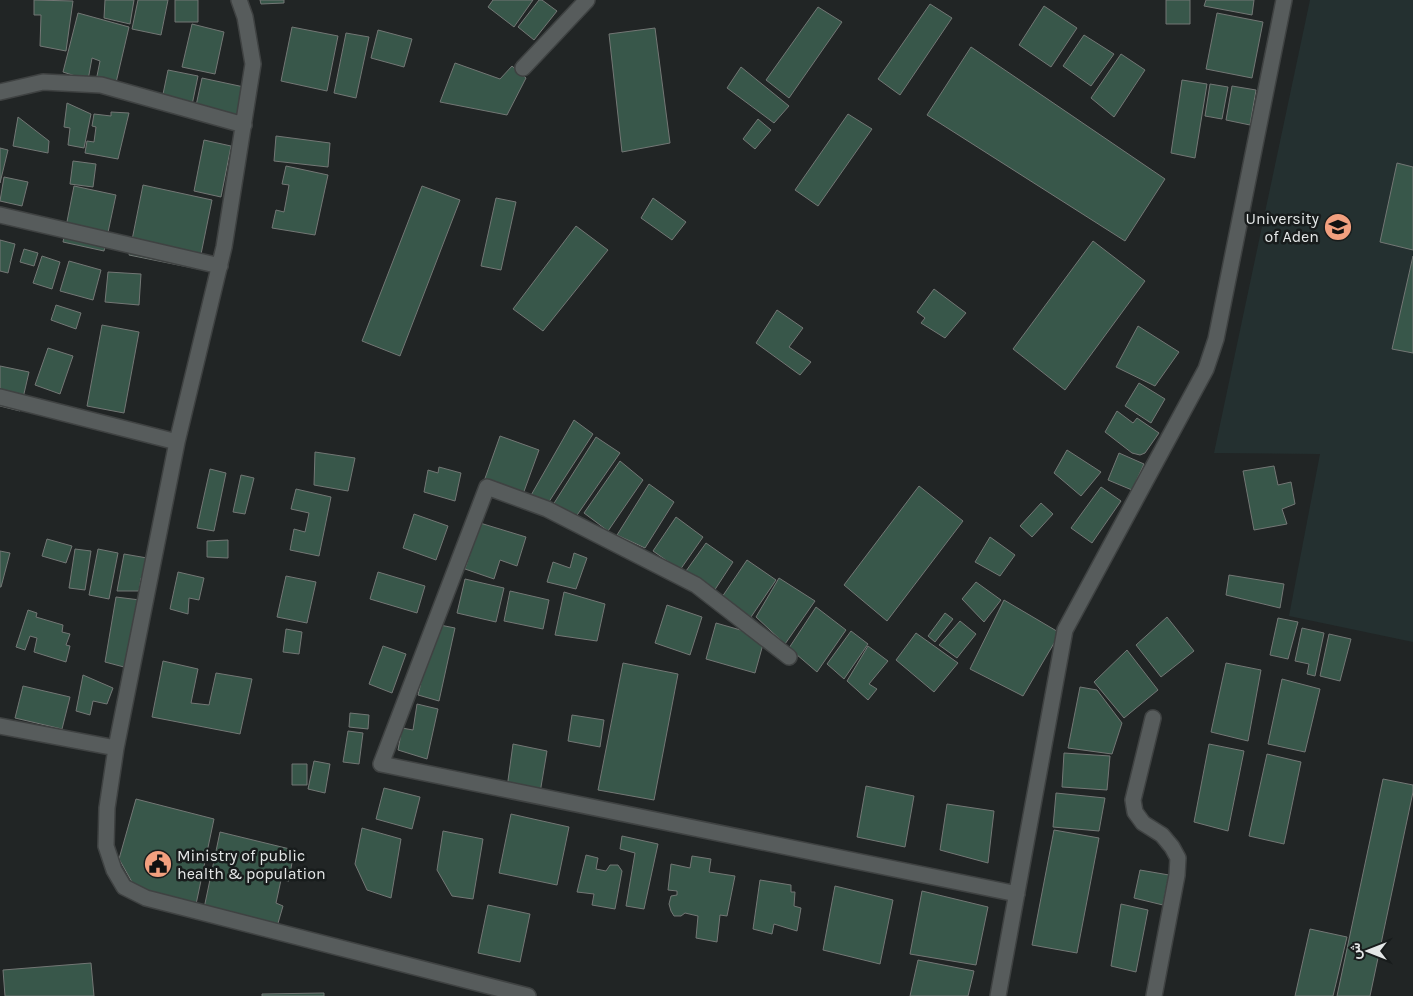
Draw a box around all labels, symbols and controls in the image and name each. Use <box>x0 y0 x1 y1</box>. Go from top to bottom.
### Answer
place label: University of Aden <box>1245 209 1320 246</box>
school or university icon: University of Aden <box>1323 212 1353 242</box>
place label: Ministry of public health & population <box>177 846 326 883</box>
public building icon: Ministry of public health & population <box>143 849 173 879</box>
north arrow <box>1343 926 1393 976</box>
text: ش <box>1347 942 1364 959</box>

